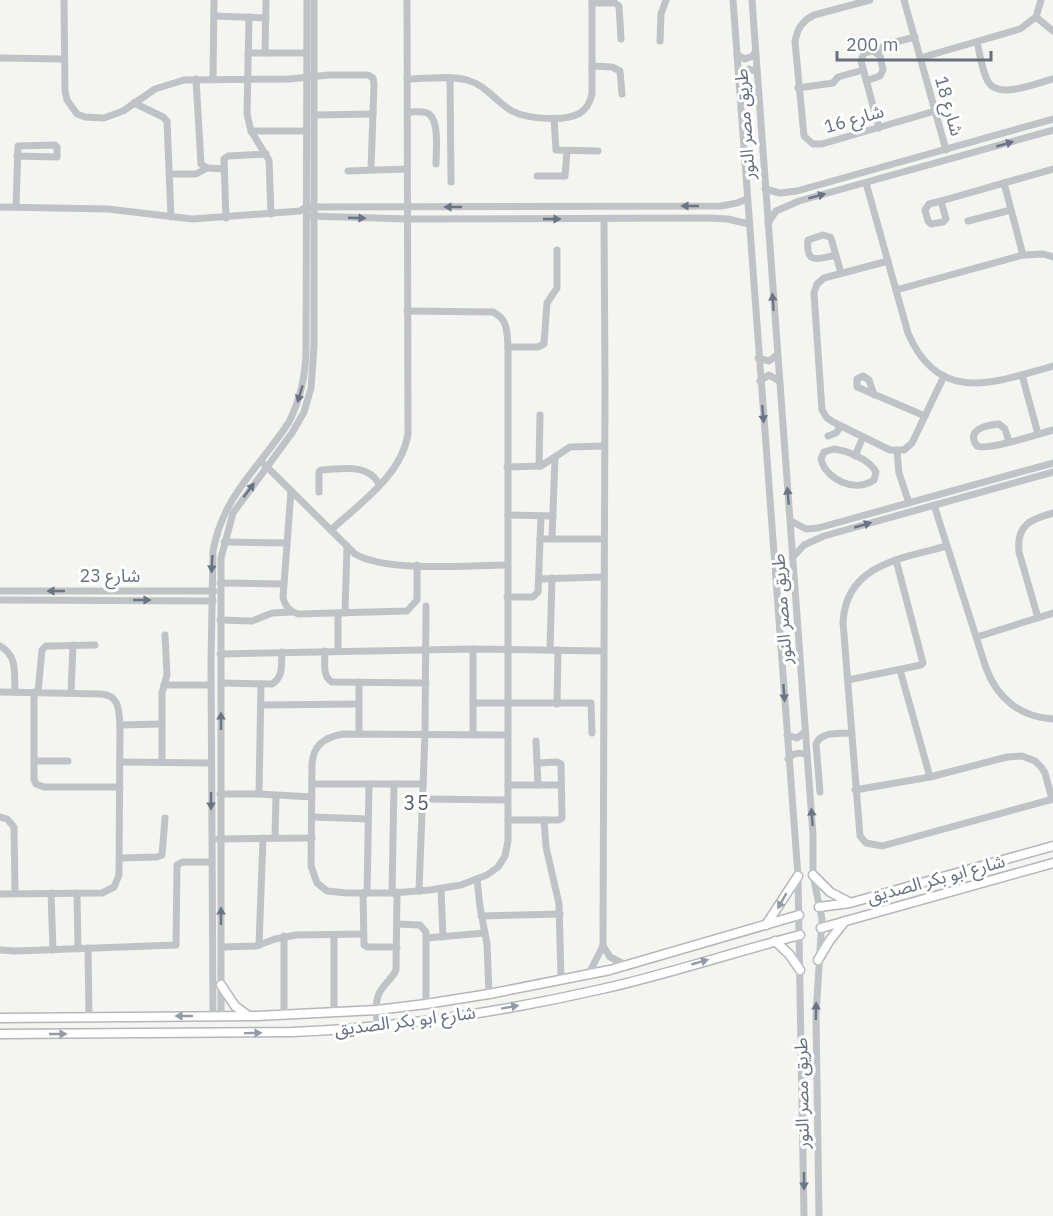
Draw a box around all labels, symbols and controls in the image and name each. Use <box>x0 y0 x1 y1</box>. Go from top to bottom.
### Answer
scale bar <box>837 24 992 62</box>
text: 200 m <box>846 33 898 56</box>
street label: طريق مصر النور <box>729 68 760 181</box>
street label: شارع 18 <box>927 73 969 139</box>
street label: شارع 16 <box>821 99 887 141</box>
one-way arrow <box>996 138 1014 148</box>
one-way arrow <box>808 191 826 200</box>
one-way arrow <box>681 201 700 211</box>
one-way arrow <box>444 202 463 212</box>
one-way arrow <box>348 213 367 222</box>
one-way arrow <box>543 214 562 224</box>
one-way arrow <box>769 292 778 311</box>
one-way arrow <box>295 385 304 403</box>
one-way arrow <box>758 405 767 424</box>
one-way arrow <box>242 483 254 498</box>
one-way arrow <box>783 487 793 506</box>
one-way arrow <box>854 519 873 529</box>
street label: طريق مصر النور <box>766 553 797 666</box>
one-way arrow <box>207 554 217 573</box>
street label: شارع 23 <box>80 564 140 590</box>
one-way arrow <box>47 586 66 596</box>
one-way arrow <box>133 595 152 605</box>
one-way arrow <box>779 683 788 702</box>
one-way arrow <box>216 711 226 730</box>
district label: 35 <box>404 789 431 816</box>
one-way arrow <box>206 791 216 810</box>
one-way arrow <box>807 807 816 826</box>
street label: شارع ابو بكر الصديق <box>864 849 1008 911</box>
one-way arrow <box>777 893 788 909</box>
one-way arrow <box>216 906 226 925</box>
one-way arrow <box>691 957 709 966</box>
street label: شارع ابو بكر الصديق <box>333 1000 477 1044</box>
one-way arrow <box>811 1001 821 1020</box>
one-way arrow <box>500 1002 519 1011</box>
one-way arrow <box>175 1011 194 1021</box>
one-way arrow <box>244 1028 263 1038</box>
one-way arrow <box>49 1029 68 1039</box>
street label: طريق مصر النور <box>789 1037 814 1150</box>
one-way arrow <box>799 1172 809 1191</box>

